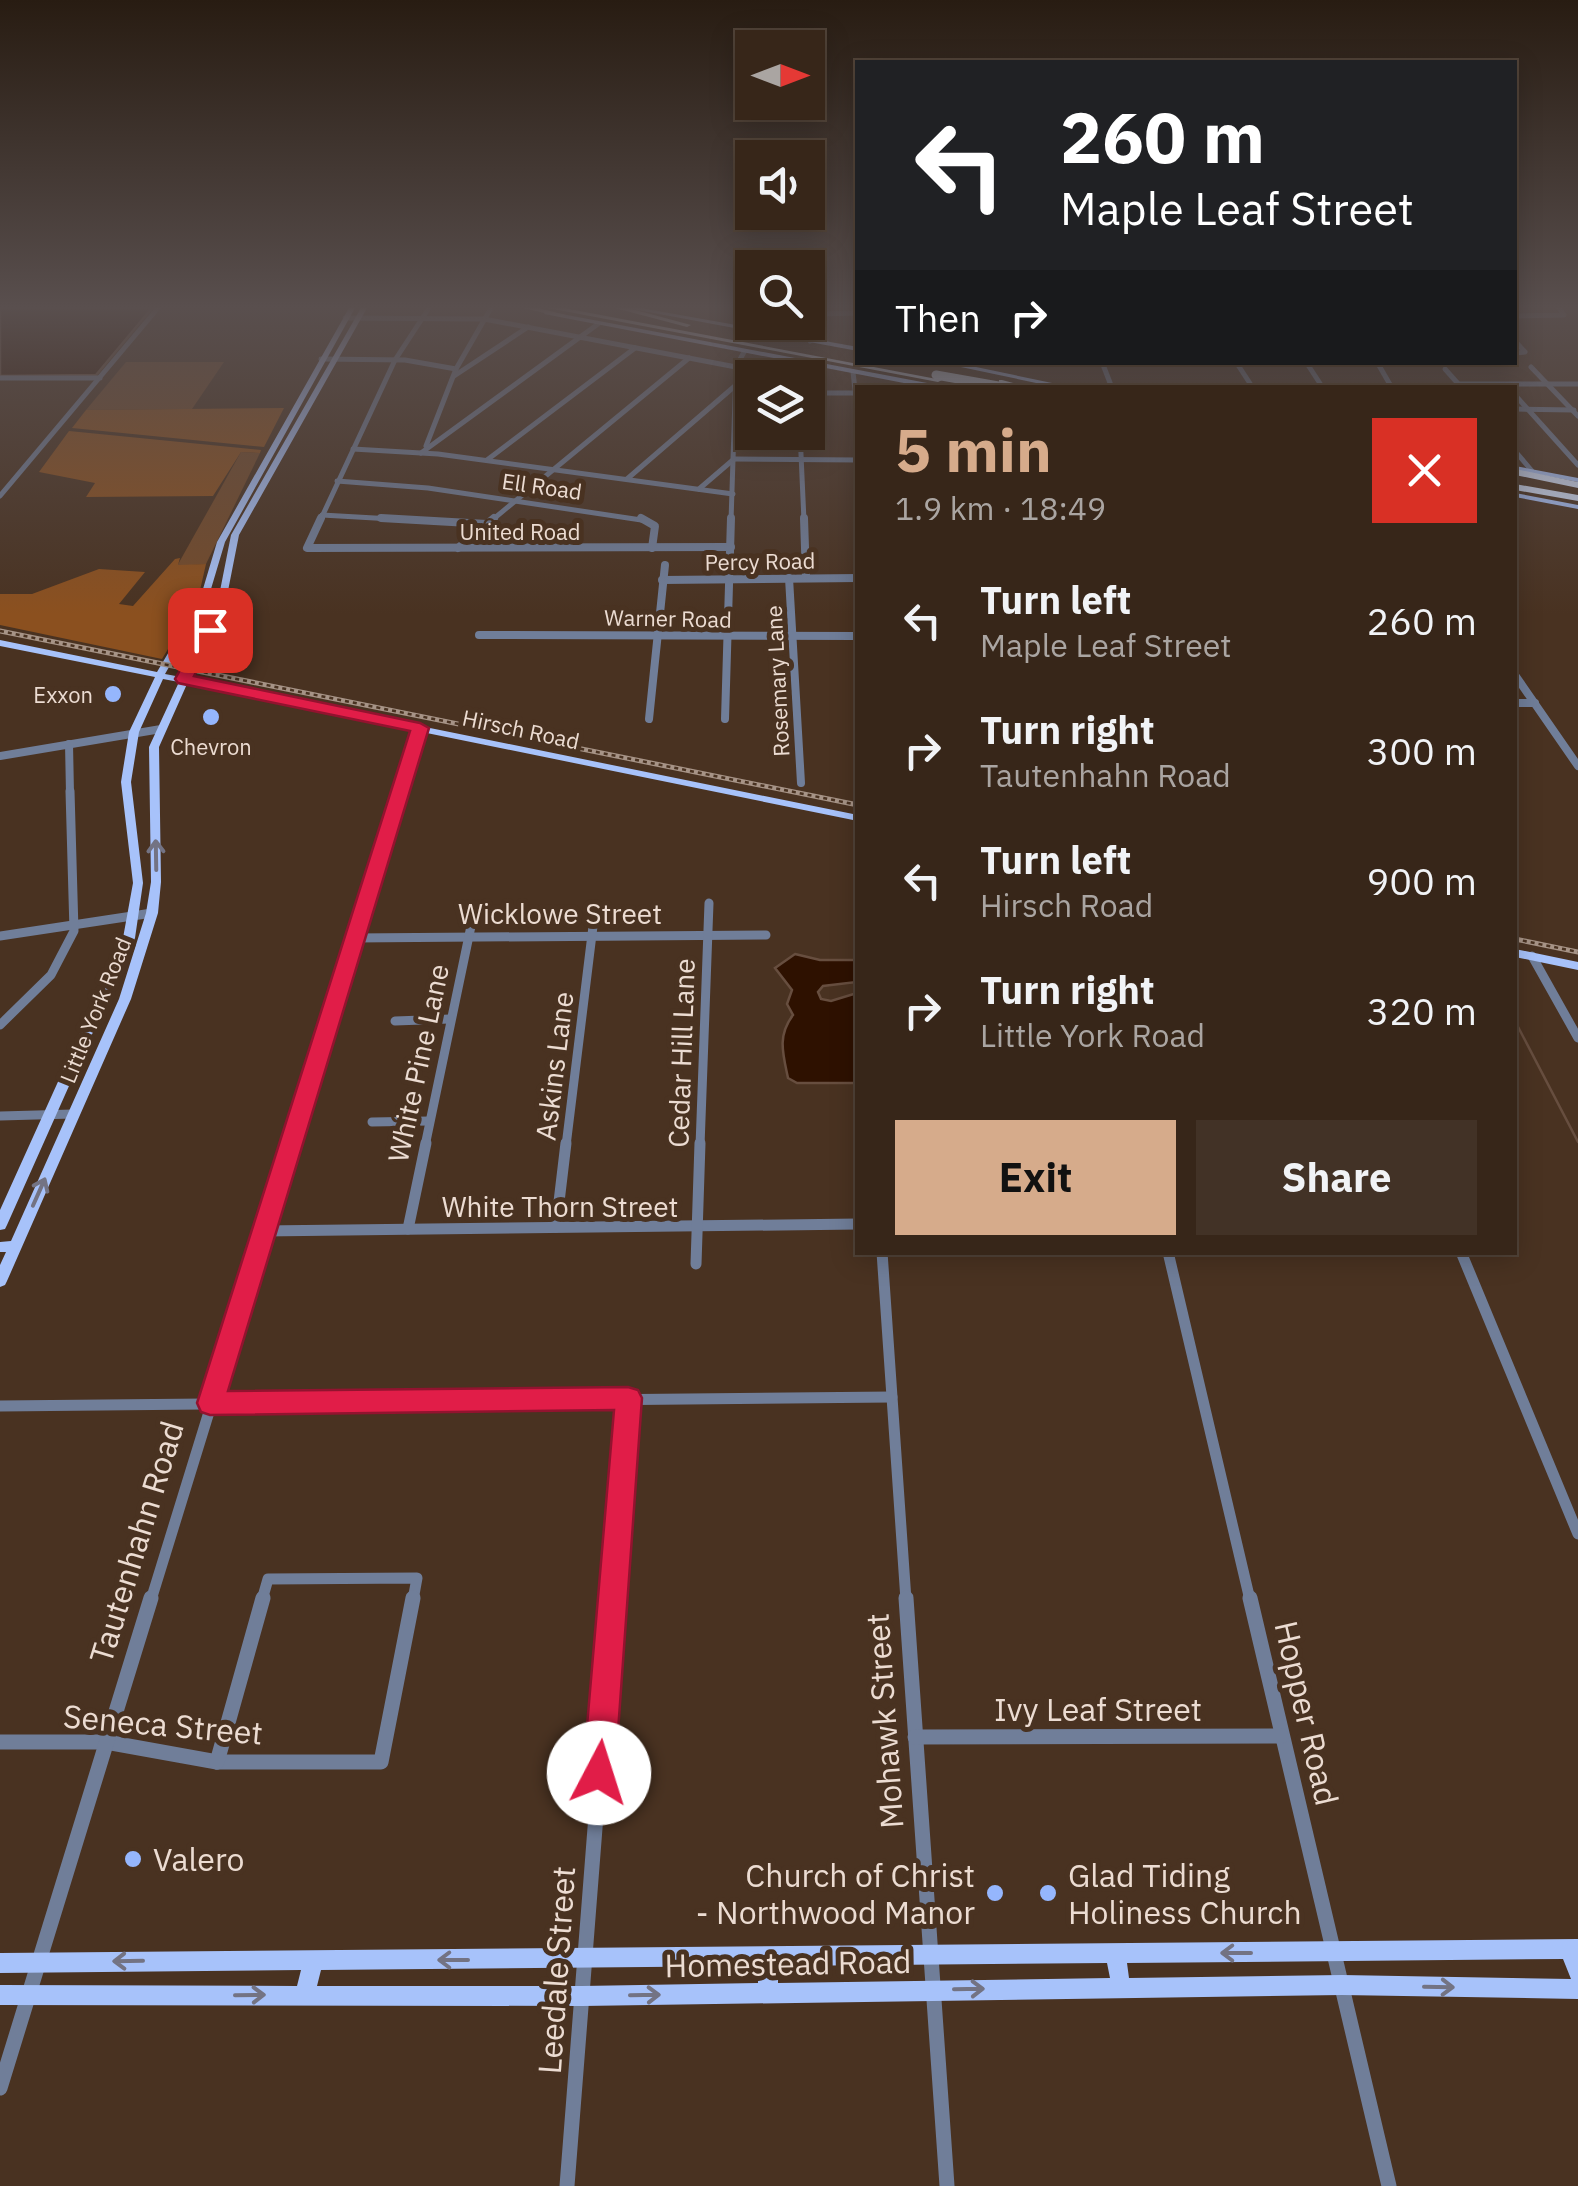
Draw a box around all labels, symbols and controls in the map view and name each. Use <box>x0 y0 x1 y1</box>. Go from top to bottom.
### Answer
north arrow <box>735 30 825 120</box>
map controls <box>735 30 825 450</box>
text: 260 m <box>1060 91 1265 182</box>
icon: left <box>895 100 1025 230</box>
button: sound <box>735 140 825 230</box>
text: Maple Leaf Street <box>1060 179 1414 237</box>
button: search <box>735 250 825 340</box>
icon: right <box>1001 290 1056 345</box>
text: Then <box>895 293 981 342</box>
button: layers <box>735 360 825 450</box>
text: 5 min <box>895 410 1052 489</box>
button: close <box>1372 418 1477 523</box>
street label: Ell Road <box>500 466 584 506</box>
text: 1.9 km · 18:49 <box>895 487 1106 529</box>
street label: United Road <box>459 517 581 546</box>
street label: Percy Road <box>704 546 816 576</box>
text: Turn left <box>980 575 1131 624</box>
pin <box>168 588 253 673</box>
icon: left <box>895 593 950 648</box>
text: 260 m <box>1366 596 1477 645</box>
street label: Warner Road <box>604 602 732 634</box>
icon: arrive <box>183 603 238 658</box>
street label: Rosemary Lane <box>759 605 795 757</box>
text: Maple Leaf Street <box>980 624 1232 666</box>
place label: Exxon <box>33 680 93 709</box>
marker: Exxon <box>102 683 124 705</box>
street label: Hirsch Road <box>460 702 582 756</box>
text: Turn right <box>980 705 1155 754</box>
marker: Chevron <box>200 706 222 728</box>
icon: right <box>895 723 950 778</box>
text: 300 m <box>1366 726 1477 775</box>
place label: Chevron <box>170 732 252 761</box>
text: Tautenhahn Road <box>980 754 1231 796</box>
text: Turn left <box>980 835 1131 884</box>
one-way arrow <box>146 839 166 872</box>
icon: left <box>895 853 950 908</box>
text: 900 m <box>1366 856 1477 905</box>
text: Hirsch Road <box>980 884 1153 926</box>
street label: Wicklowe Street <box>458 895 662 932</box>
street label: Little York Road <box>53 933 137 1087</box>
street label: Cedar Hill Lane <box>659 958 703 1148</box>
street label: White Pine Lane <box>379 961 457 1165</box>
text: Turn right <box>980 965 1155 1014</box>
icon: right <box>895 983 950 1038</box>
text: 320 m <box>1366 986 1477 1035</box>
street label: Askins Lane <box>527 989 581 1143</box>
text: Little York Road <box>980 1014 1205 1056</box>
button: Exit <box>895 1120 1176 1235</box>
button: Share <box>1196 1120 1477 1235</box>
one-way arrow <box>31 1177 49 1208</box>
street label: White Thorn Street <box>442 1188 678 1225</box>
street label: Tautenhahn Road <box>79 1416 193 1668</box>
street label: Mohawk Street <box>856 1612 912 1830</box>
street label: Hopper Road <box>1265 1617 1349 1809</box>
street label: Ivy Leaf Street <box>994 1688 1202 1730</box>
street label: Seneca Street <box>61 1694 265 1754</box>
position arrow <box>547 1721 651 1825</box>
place label: Valero <box>153 1838 244 1880</box>
marker: Valero <box>122 1848 144 1870</box>
place label: Church of Christ - Northwood Manor <box>696 1854 975 1933</box>
place label: Glad Tiding Holiness Church <box>1068 1854 1302 1933</box>
street label: Leedale Street <box>528 1865 584 2075</box>
marker: Church of Christ - Northwood Manor <box>984 1882 1006 1904</box>
marker: Glad Tiding Holiness Church <box>1037 1882 1059 1904</box>
street label: Homestead Road <box>664 1940 912 1986</box>
one-way arrow <box>1221 1944 1254 1962</box>
one-way arrow <box>438 1950 470 1969</box>
one-way arrow <box>113 1952 145 1971</box>
one-way arrow <box>1422 1978 1455 1996</box>
one-way arrow <box>953 1980 985 1999</box>
one-way arrow <box>233 1986 265 2005</box>
one-way arrow <box>628 1986 660 2005</box>

